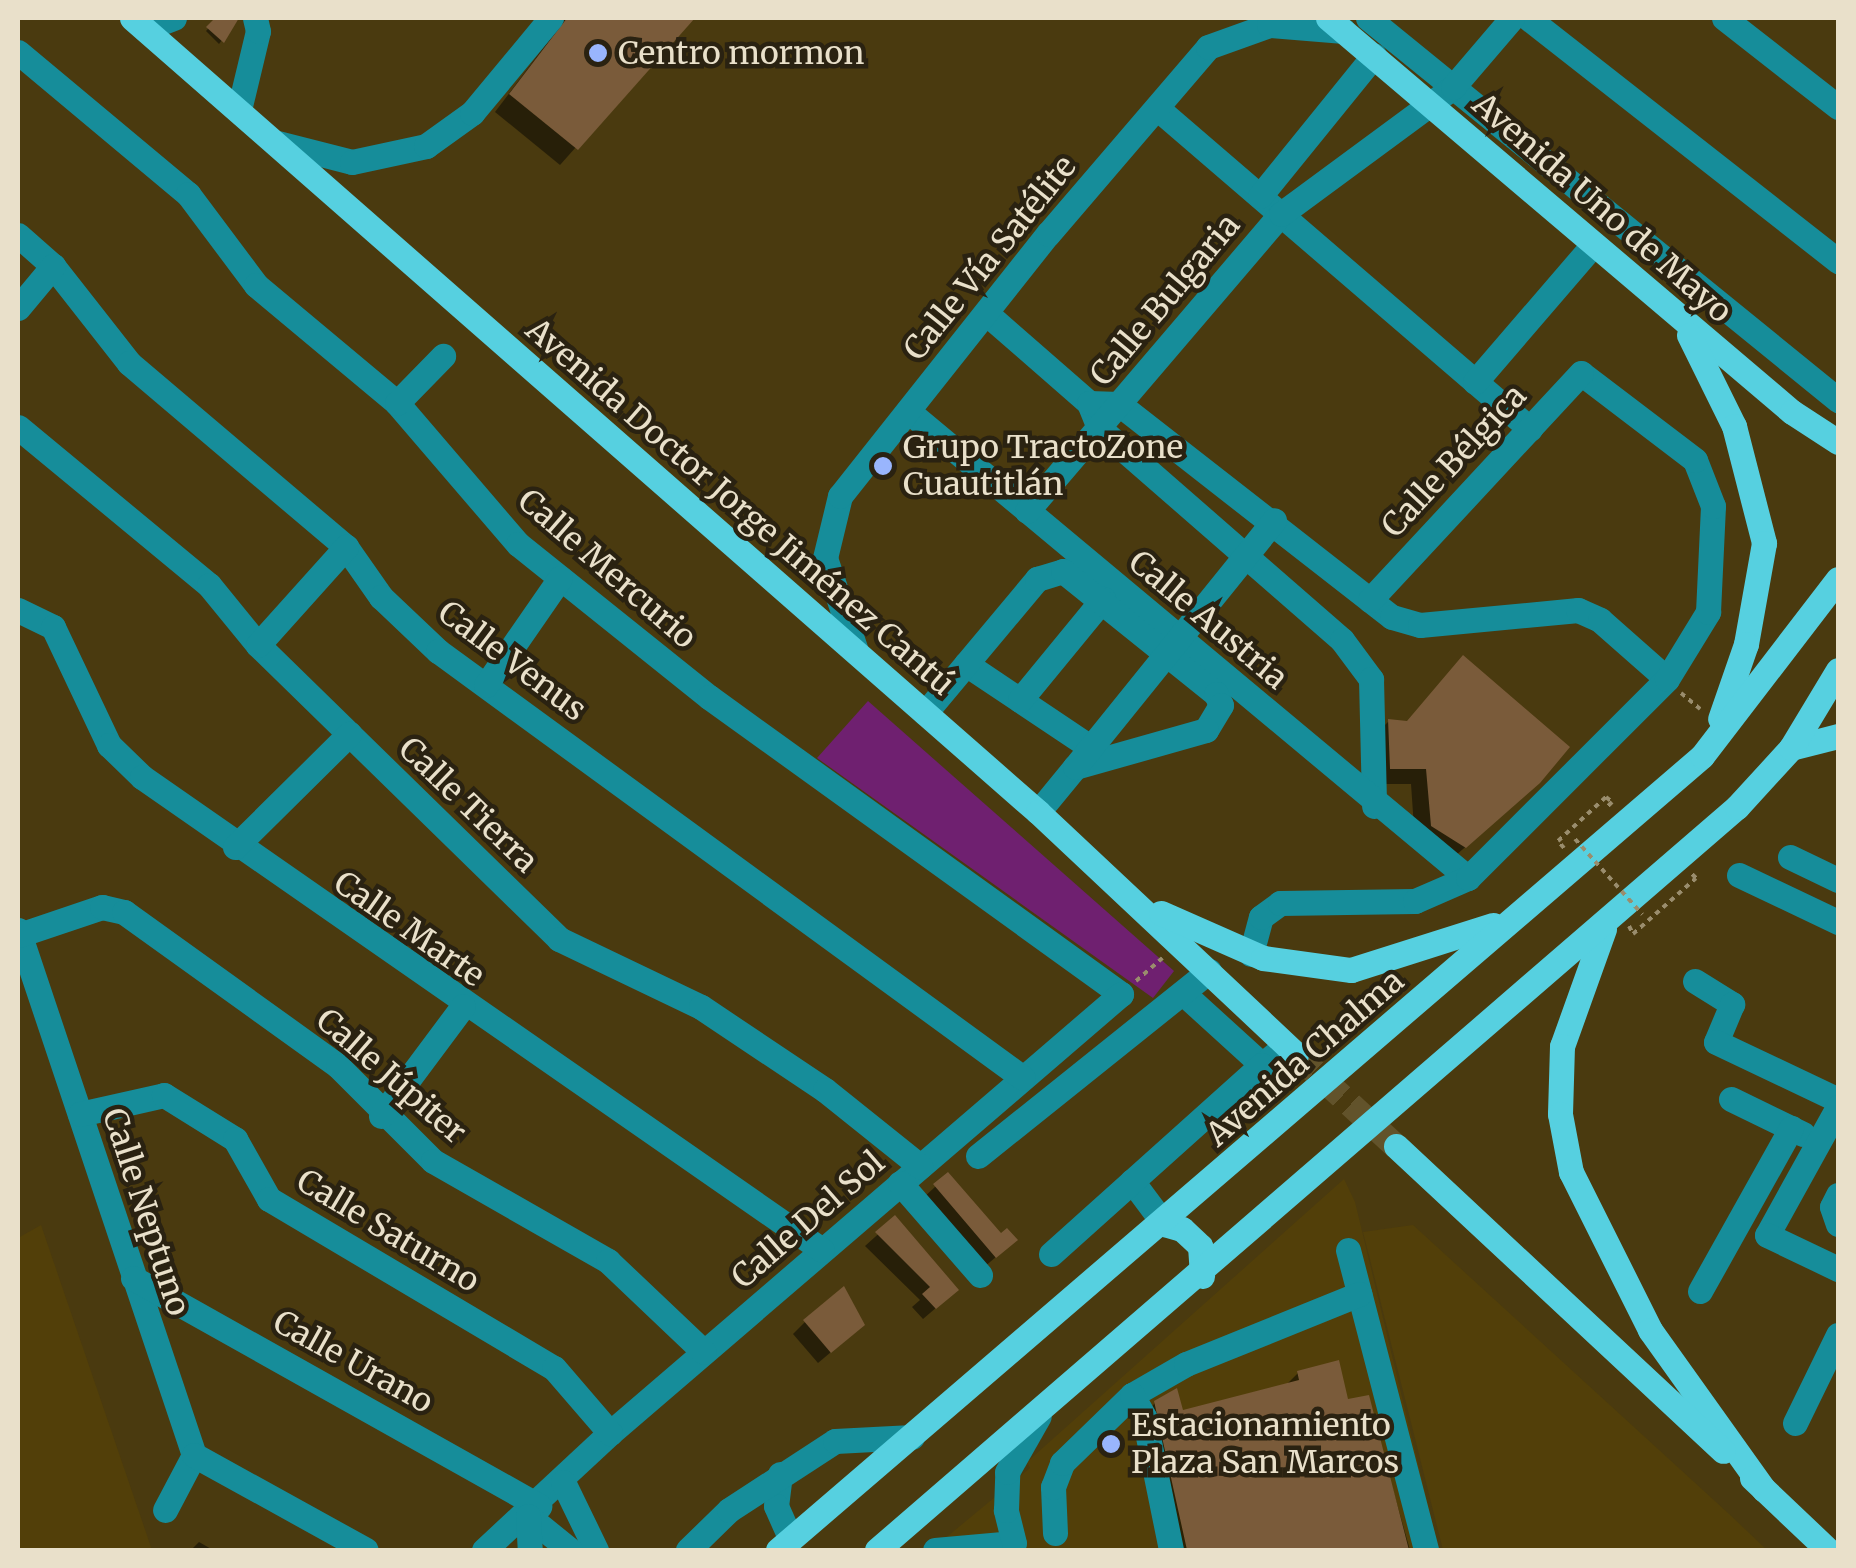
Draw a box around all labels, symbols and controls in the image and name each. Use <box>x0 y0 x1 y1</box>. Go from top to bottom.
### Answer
place label: Centro mormon <box>618 34 864 72</box>
marker: Centro mormon <box>587 42 609 64</box>
street label: Avenida Uno de Mayo <box>1465 85 1739 331</box>
street label: Calle Vía Satélite <box>896 148 1084 368</box>
street label: Calle Bulgaria <box>1082 206 1248 394</box>
street label: Avenida Doctor Jorge Jiménez Cantú <box>518 311 962 703</box>
street label: Calle Bélgica <box>1374 377 1534 545</box>
place label: Grupo TractoZone Cuautitlán <box>903 429 1183 504</box>
marker: Grupo TractoZone Cuautitlán <box>872 455 894 477</box>
street label: Calle Mercurio <box>510 481 704 657</box>
street label: Calle Austria <box>1121 543 1295 697</box>
street label: Calle Venus <box>431 593 593 729</box>
street label: Calle Tierra <box>391 729 545 881</box>
street label: Calle Marte <box>327 863 491 995</box>
street label: Avenida Chalma <box>1198 962 1412 1154</box>
street label: Calle Júpiter <box>308 1001 474 1151</box>
street label: Calle Neptuno <box>94 1103 198 1321</box>
street label: Calle Del Sol <box>724 1143 892 1297</box>
street label: Calle Saturno <box>290 1162 486 1300</box>
street label: Calle Urano <box>266 1302 440 1422</box>
place label: Estacionamiento Plaza San Marcos <box>1131 1407 1399 1482</box>
marker: Estacionamiento Plaza San Marcos <box>1100 1433 1122 1455</box>

